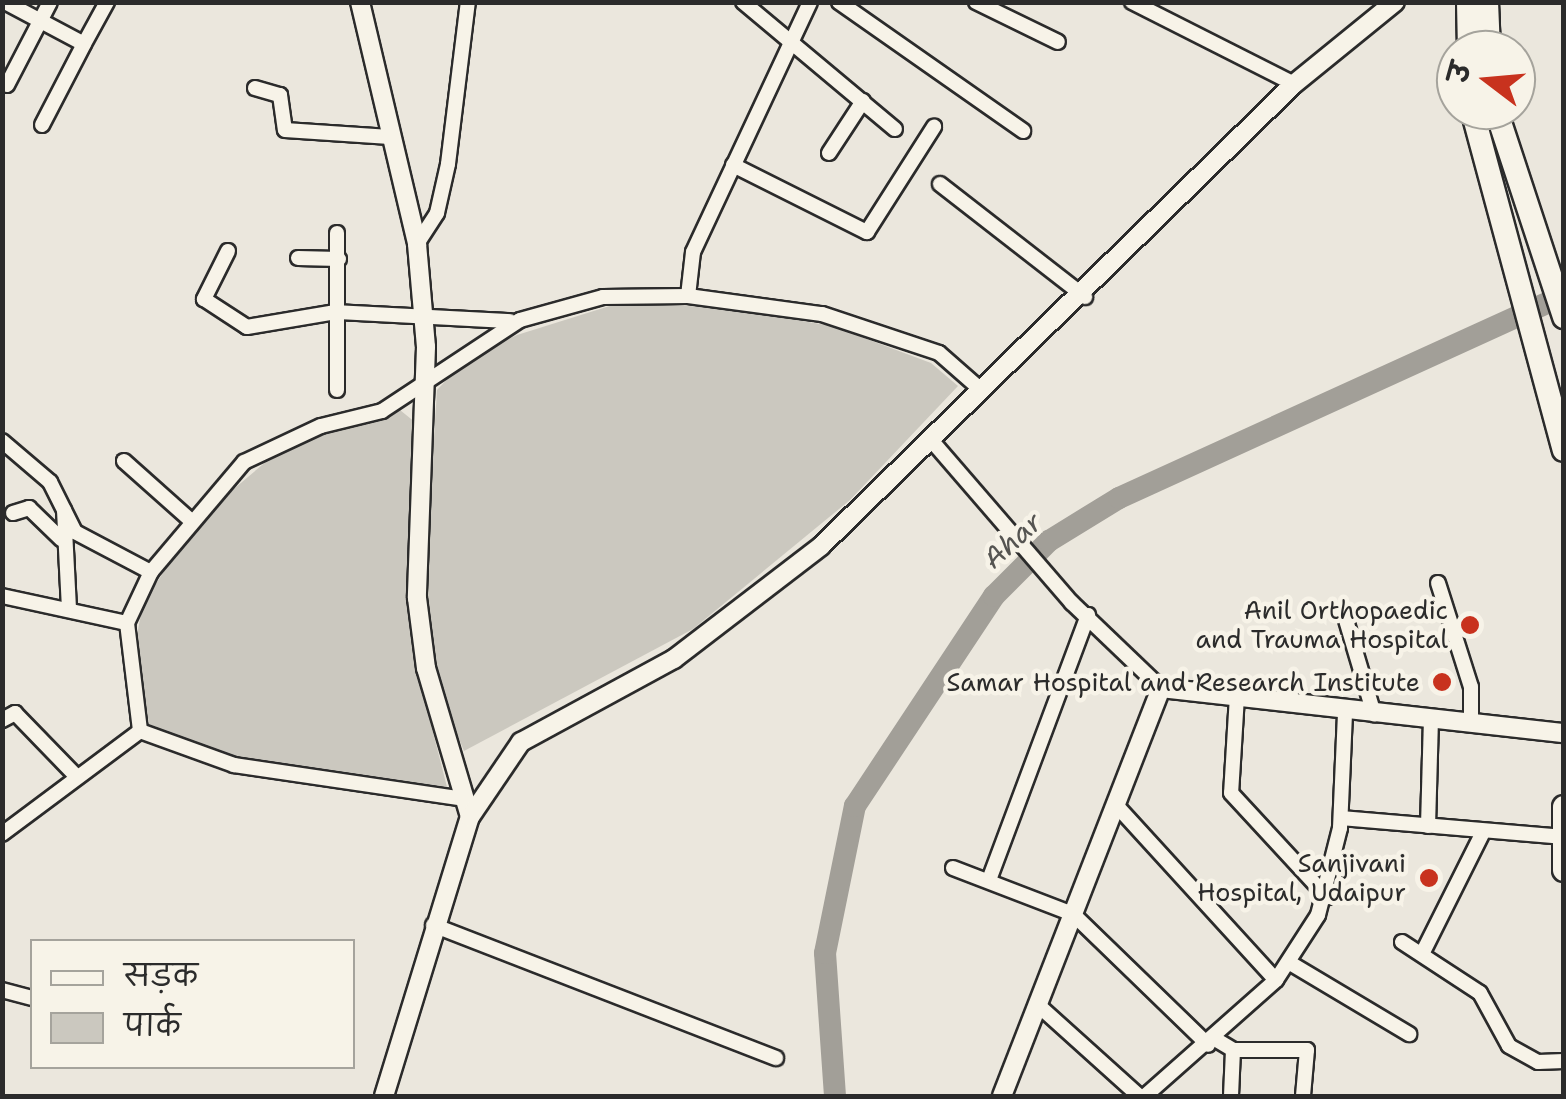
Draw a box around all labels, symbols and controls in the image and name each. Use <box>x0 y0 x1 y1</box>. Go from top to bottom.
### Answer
north arrow <box>1436 30 1536 130</box>
text: उ <box>1438 58 1480 86</box>
water label: Ahar <box>976 505 1048 575</box>
place label: Anil Orthopaedic and Trauma Hospital <box>1196 596 1448 655</box>
marker: Anil Orthopaedic and Trauma Hospital <box>1457 612 1483 638</box>
place label: Samar Hospital and Research Institute <box>947 667 1420 697</box>
marker: Samar Hospital and Research Institute <box>1429 669 1455 695</box>
place label: Sanjivani Hospital, Udaipur <box>1197 849 1406 908</box>
marker: Sanjivani Hospital, Udaipur <box>1416 865 1442 891</box>
legend <box>30 939 355 1069</box>
text: सड़क <box>124 955 198 996</box>
text: पार्क <box>124 1005 181 1046</box>

